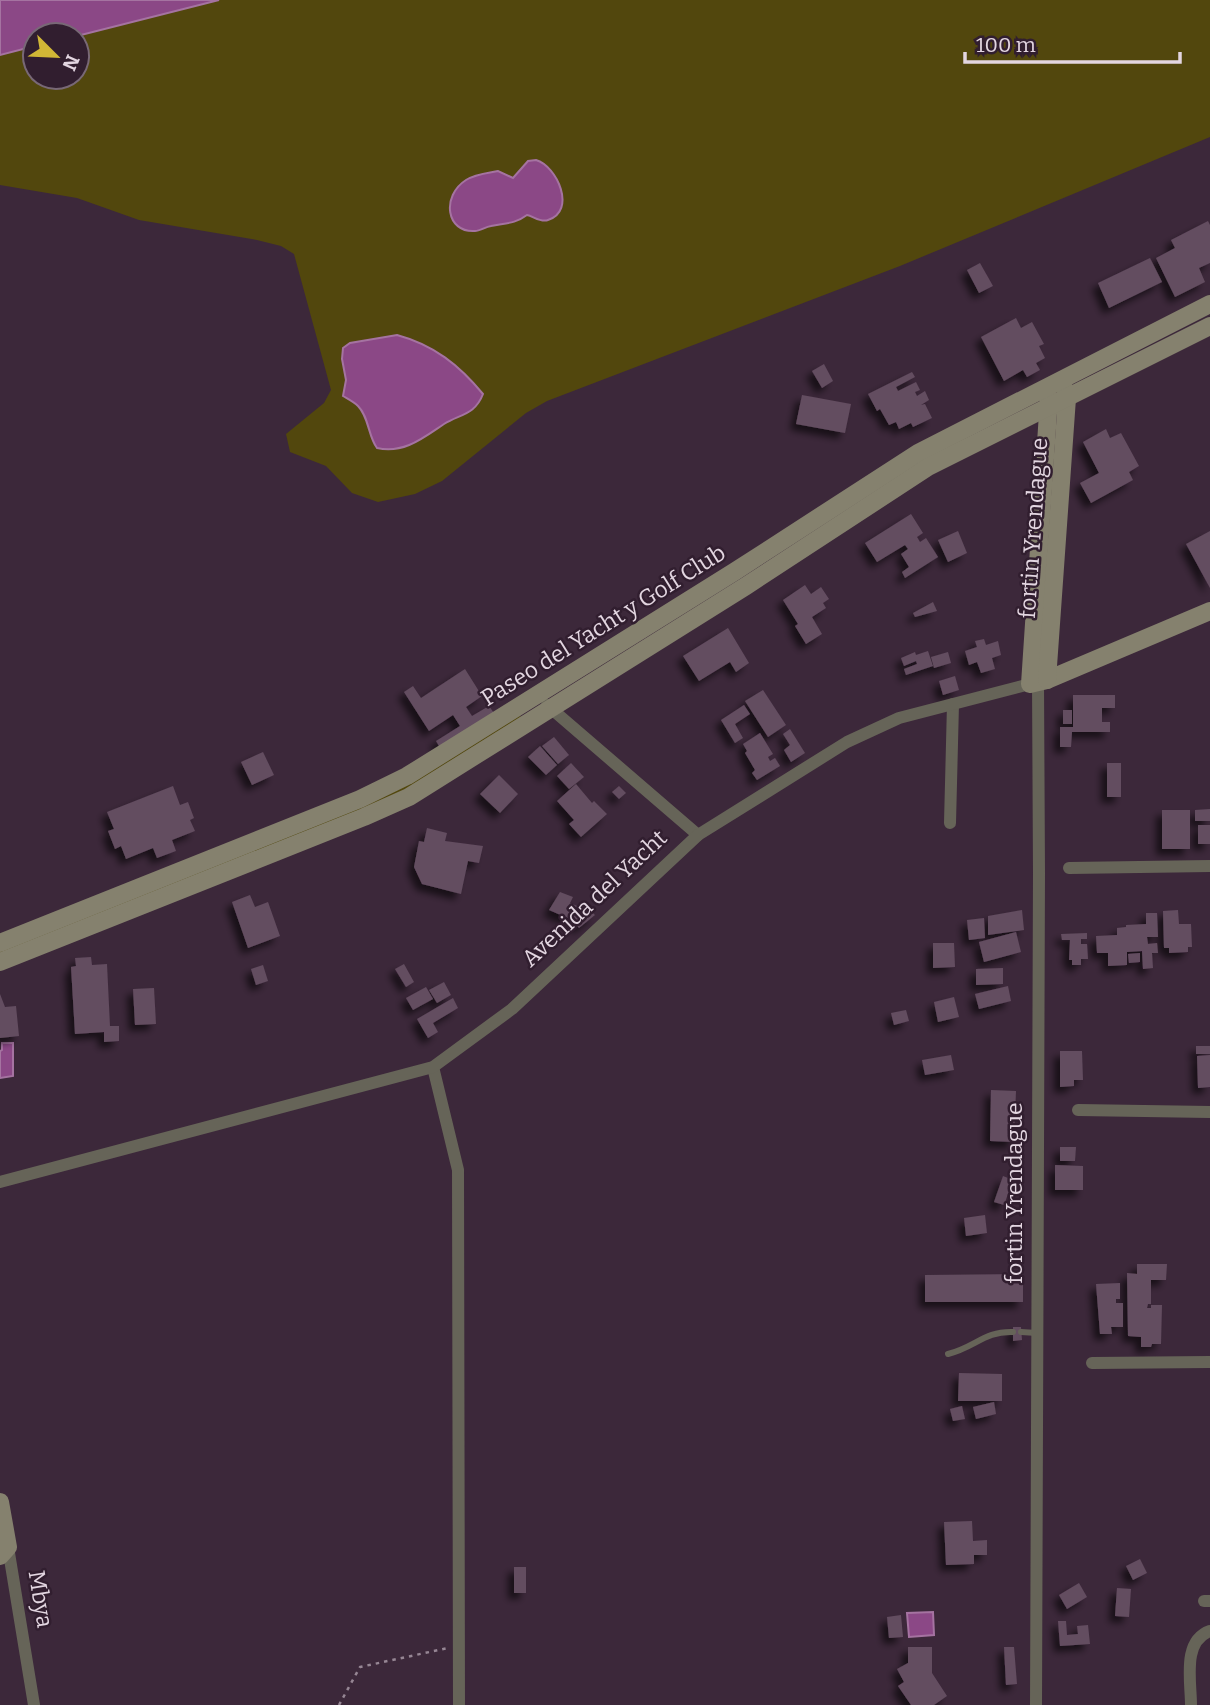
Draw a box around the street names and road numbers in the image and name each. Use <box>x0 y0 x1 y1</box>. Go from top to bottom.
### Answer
street label: fortin Yrendague <box>1013 437 1053 619</box>
street label: Paseo del Yacht y Golf Club <box>476 538 730 712</box>
street label: Avenida del Yacht <box>516 824 672 972</box>
street label: fortin Yrendague <box>1000 1102 1028 1284</box>
street label: Mbya <box>23 1568 59 1630</box>

